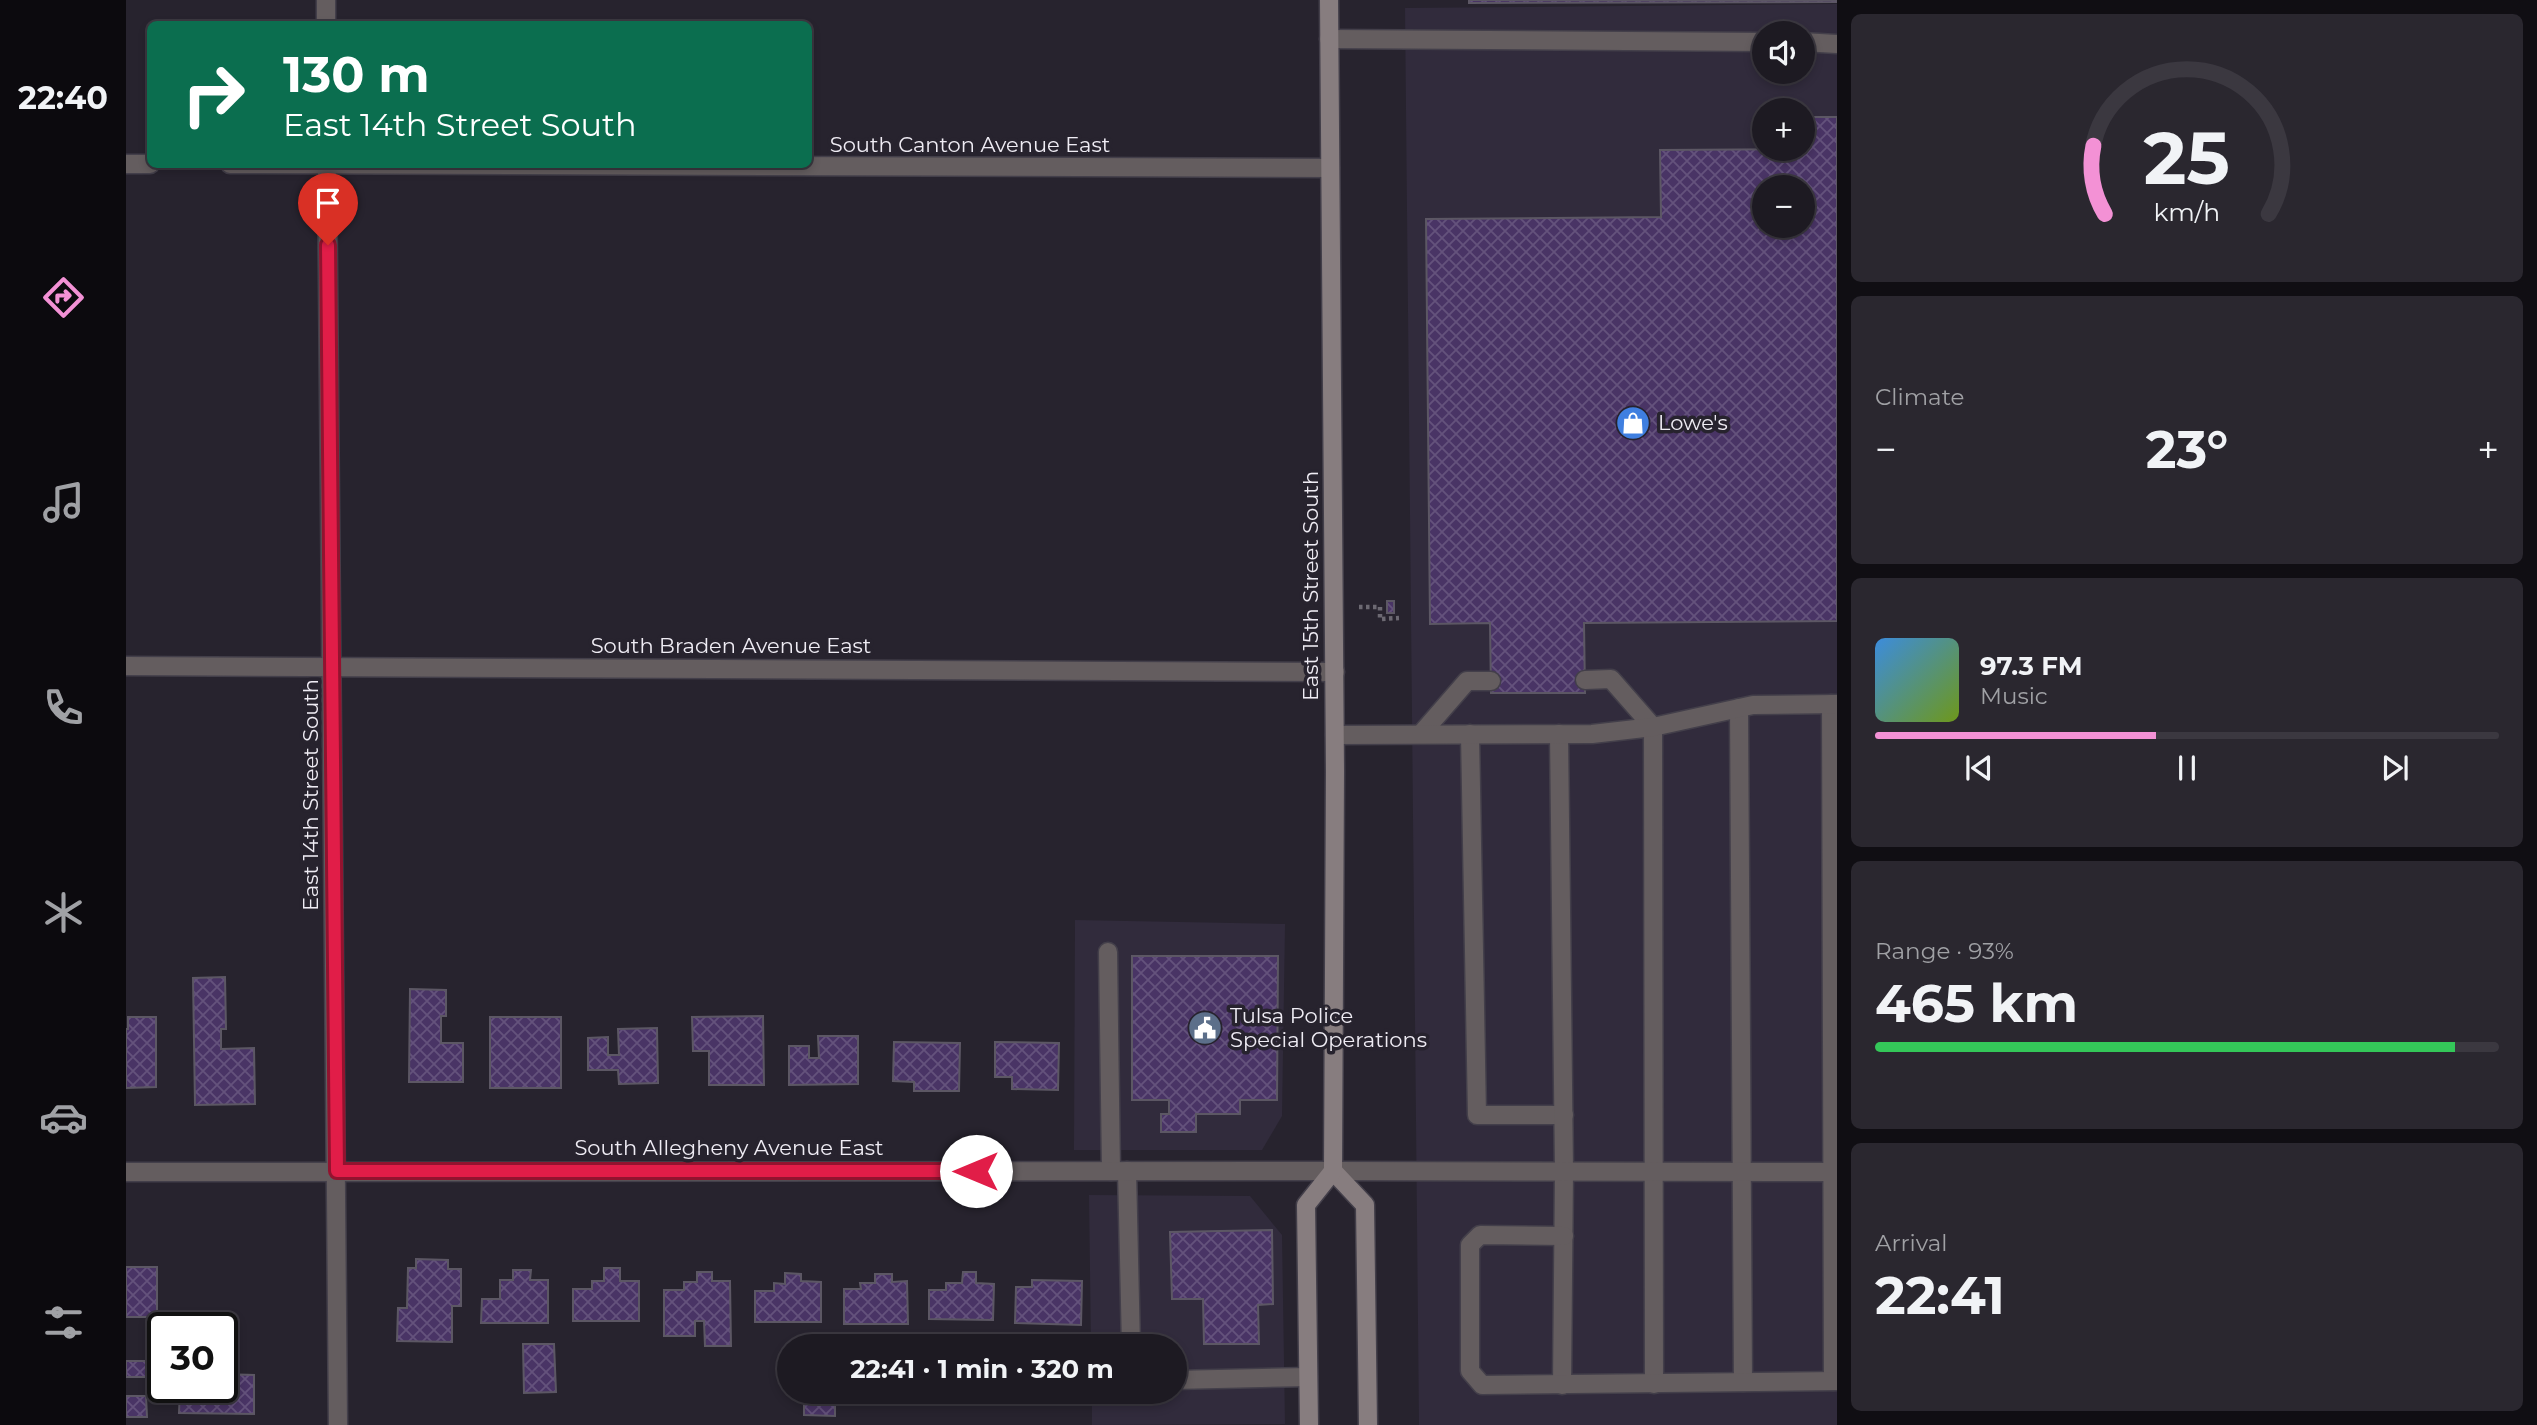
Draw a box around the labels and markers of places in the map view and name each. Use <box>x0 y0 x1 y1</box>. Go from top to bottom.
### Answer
pin <box>298 173 358 245</box>
shop icon: Lowe's <box>1614 404 1652 442</box>
place label: Lowe's <box>1658 410 1728 435</box>
place label: Tulsa Police Special Operations <box>1230 1003 1427 1052</box>
public building icon: Tulsa Police Special Operations <box>1186 1009 1224 1047</box>

